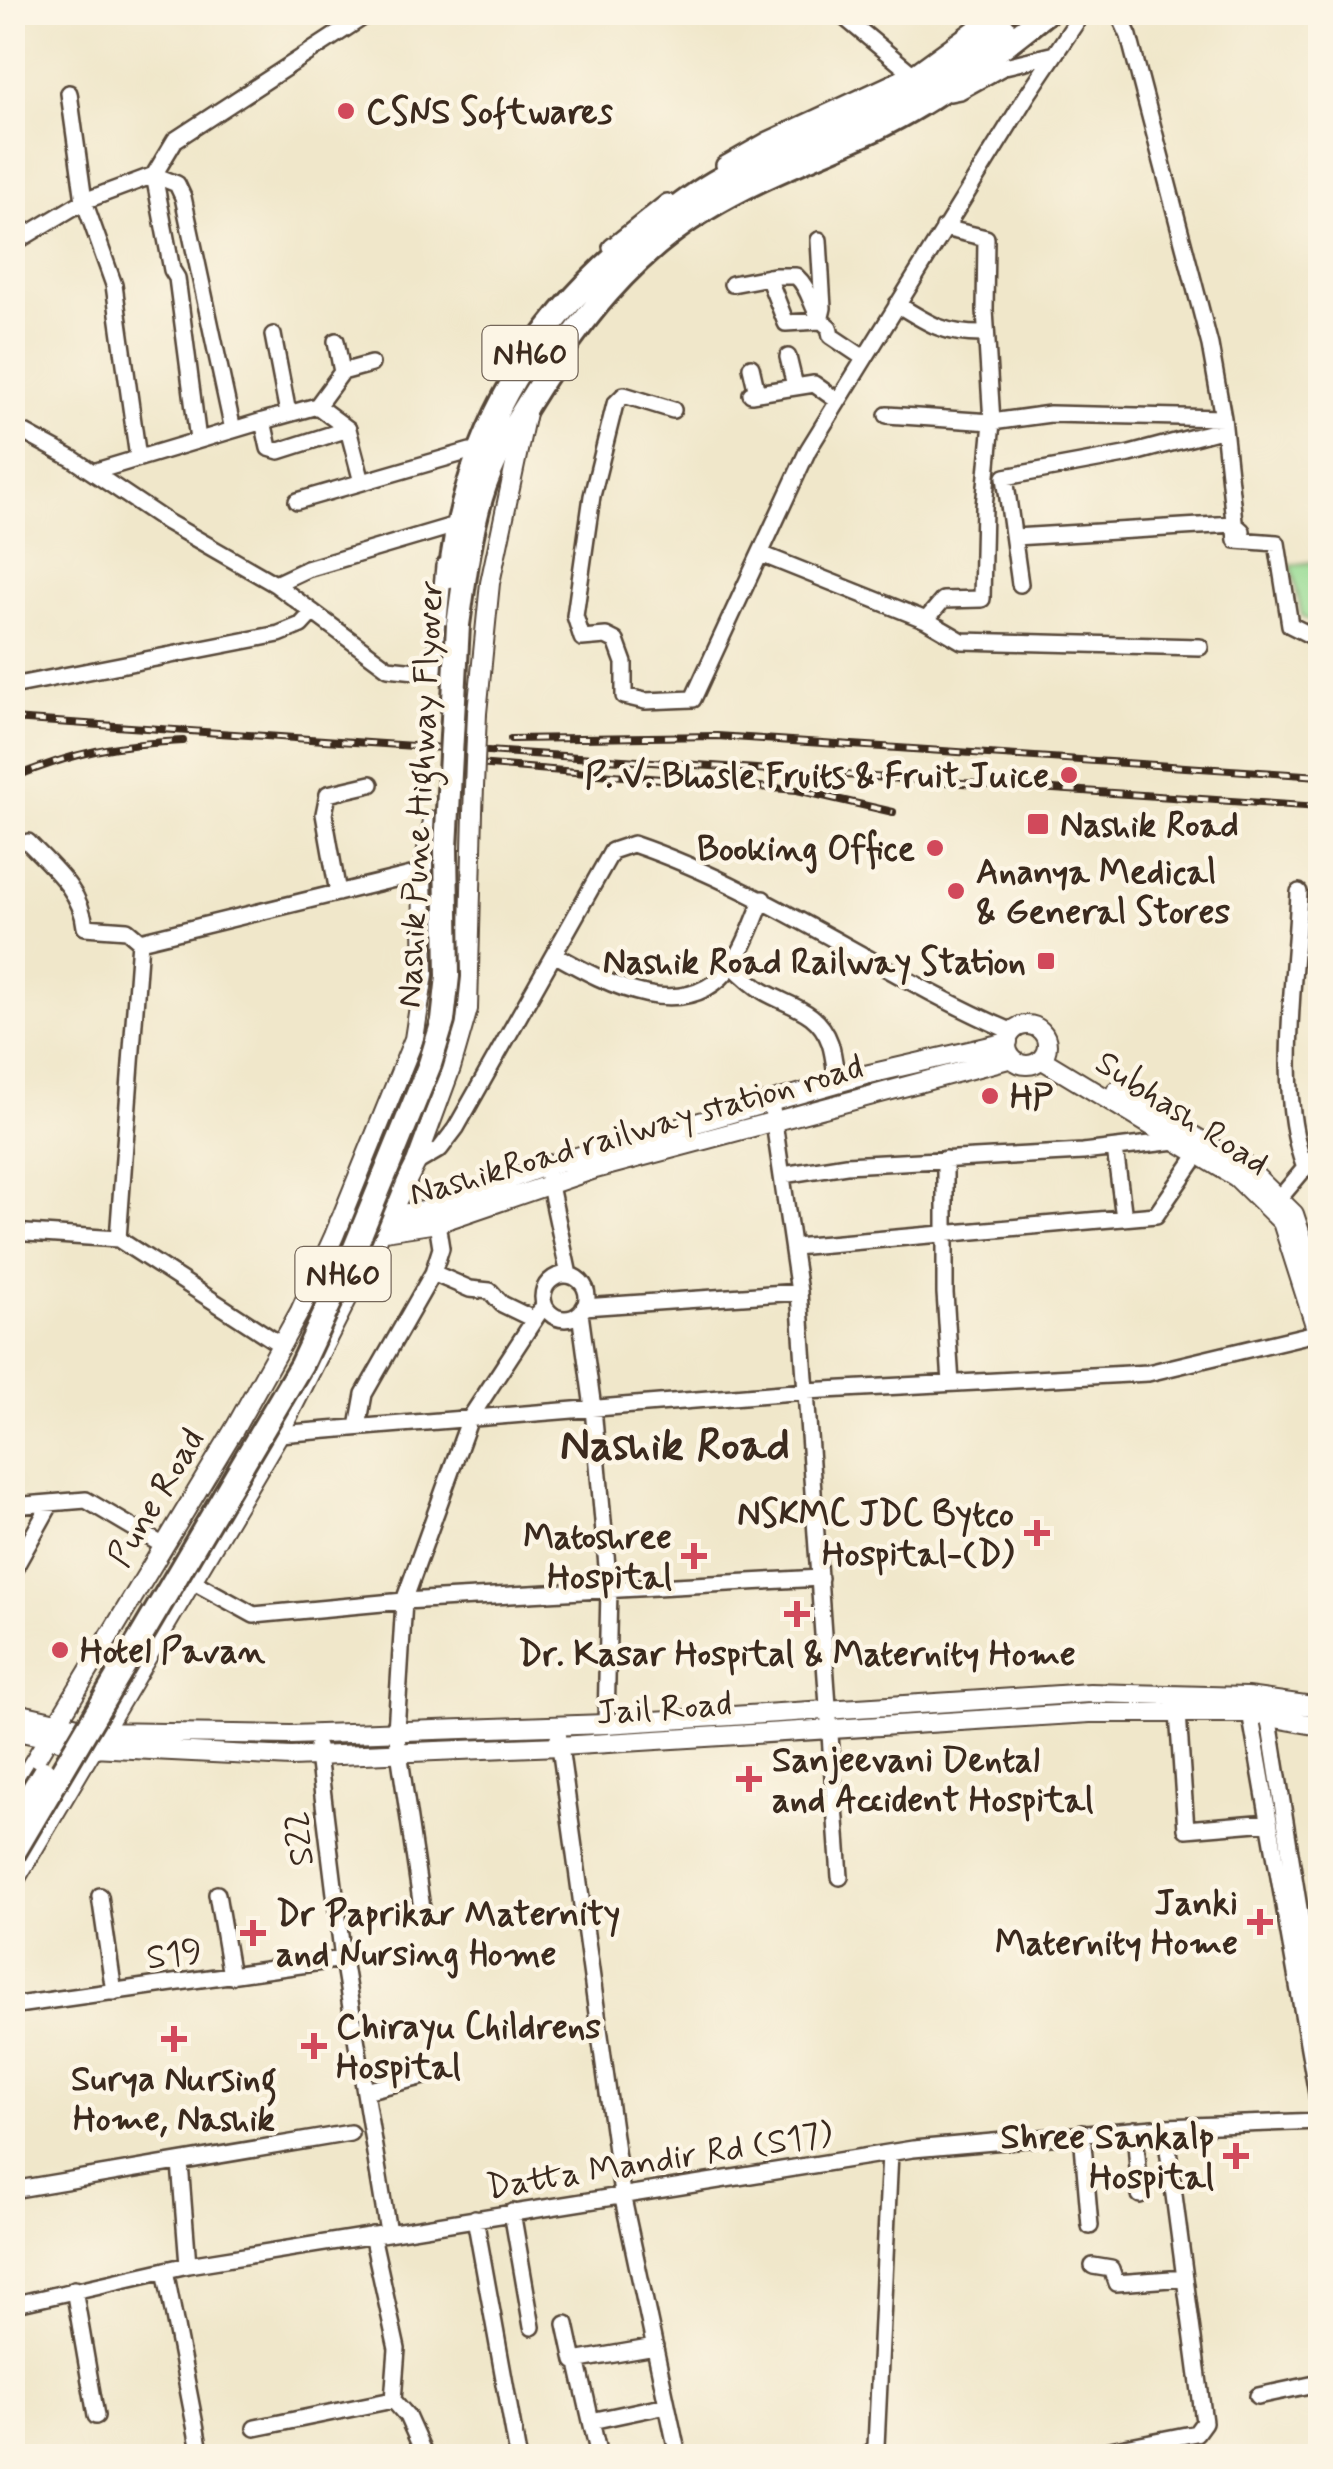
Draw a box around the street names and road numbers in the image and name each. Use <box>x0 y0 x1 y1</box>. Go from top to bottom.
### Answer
road number: NH60 <box>482 326 578 380</box>
street label: Nashik Pune Highway Flyover <box>387 579 459 1010</box>
street label: Subhash Road <box>1086 1040 1278 1187</box>
street label: NashikRoad railway station road <box>404 1044 869 1218</box>
road number: NH60 <box>296 1247 390 1301</box>
street label: Pune Road <box>97 1420 216 1576</box>
street label: Jail Road <box>595 1681 734 1737</box>
street label: S22 <box>274 1809 326 1869</box>
street label: S19 <box>143 1928 205 1982</box>
street label: Datta Mandir Rd (S17) <box>483 2111 835 2211</box>

